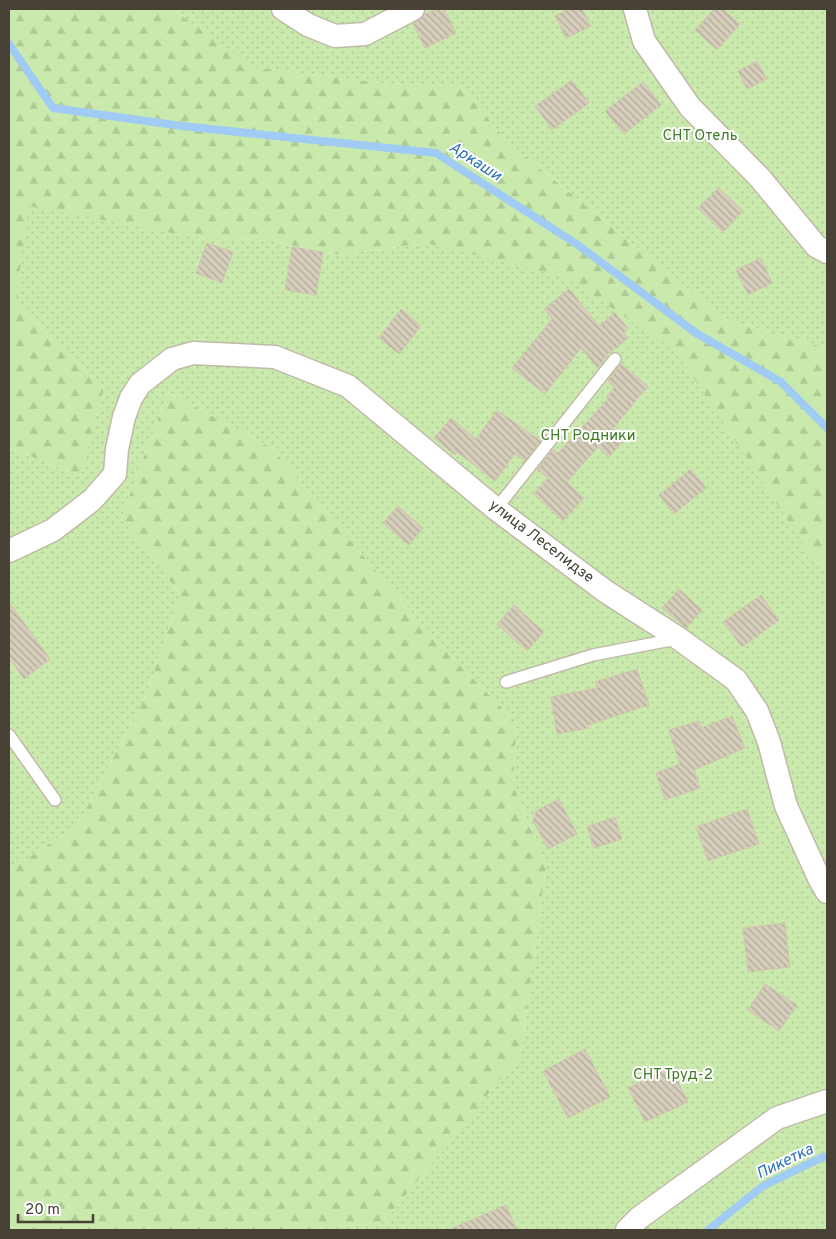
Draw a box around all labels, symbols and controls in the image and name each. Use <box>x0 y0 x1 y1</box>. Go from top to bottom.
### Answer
park label: СНТ Отель <box>663 127 738 146</box>
water label: Аркаши <box>445 138 506 187</box>
park label: СНТ Родники <box>541 427 635 446</box>
street label: улица Леселидзе <box>485 496 597 588</box>
park label: СНТ Труд-2 <box>633 1066 713 1085</box>
water label: Пикетка <box>753 1139 817 1184</box>
scale bar <box>18 1192 92 1224</box>
text: 20 m <box>25 1201 60 1220</box>

